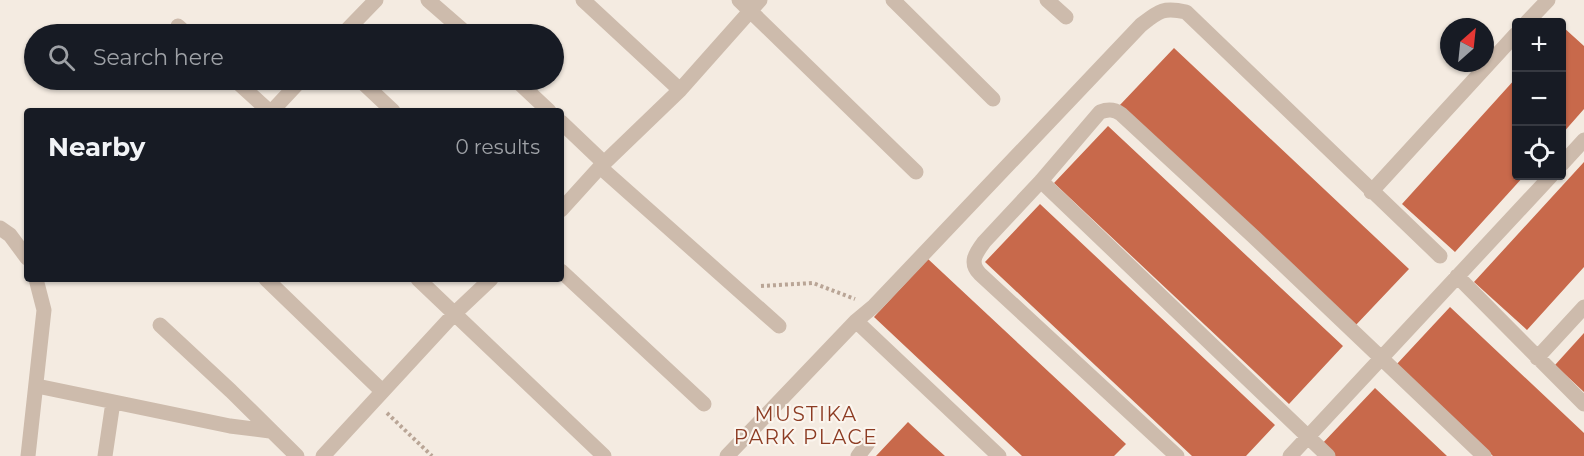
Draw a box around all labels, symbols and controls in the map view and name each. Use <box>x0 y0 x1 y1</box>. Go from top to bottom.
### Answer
north arrow <box>1440 18 1494 72</box>
map controls <box>1512 18 1566 180</box>
button: + <box>1512 18 1566 72</box>
search box <box>24 24 564 90</box>
icon: search <box>45 41 78 74</box>
text: Search here <box>93 44 224 71</box>
button: − <box>1512 72 1566 126</box>
button: locate <box>1512 126 1566 180</box>
text: Nearby <box>48 131 145 163</box>
text: 0 results <box>455 135 540 159</box>
district label: MUSTIKA PARK PLACE <box>734 402 878 449</box>

